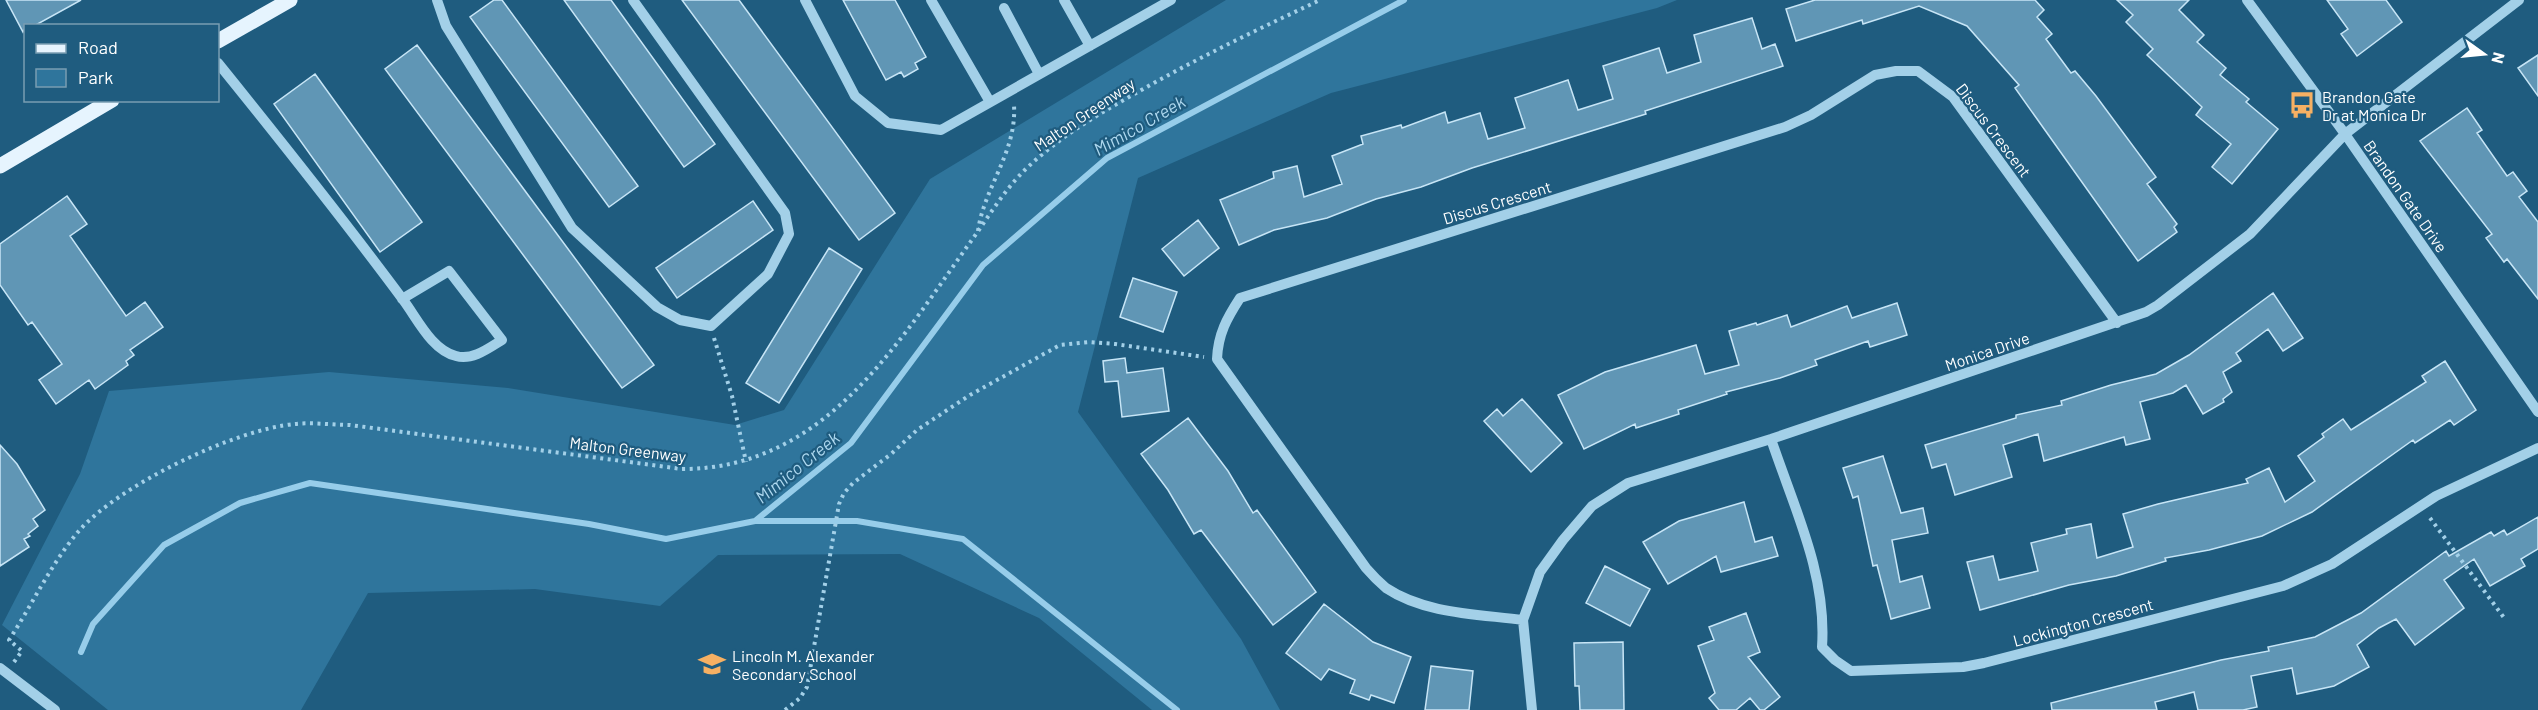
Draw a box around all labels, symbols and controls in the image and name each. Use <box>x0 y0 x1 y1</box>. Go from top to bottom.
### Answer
legend <box>24 24 219 102</box>
north arrow <box>2454 24 2514 84</box>
text: Road <box>78 36 118 58</box>
text: N <box>2488 50 2510 66</box>
text: Park <box>78 66 113 88</box>
street label: Malton Greenway <box>1030 73 1138 155</box>
street label: Discus Crescent <box>1953 79 2035 181</box>
place label: Brandon Gate Dr at Monica Dr <box>2322 87 2426 124</box>
water label: Mimico Creek <box>1089 90 1189 160</box>
bus stop icon: Brandon Gate Dr at Monica Dr <box>2287 90 2317 120</box>
street label: Brandon Gate Drive <box>2360 136 2452 256</box>
street label: Discus Crescent <box>1441 177 1553 227</box>
street label: Monica Drive <box>1942 328 2032 374</box>
water label: Mimico Creek <box>750 426 844 508</box>
street label: Malton Greenway <box>569 432 688 466</box>
street label: Lockington Crescent <box>2011 594 2155 650</box>
place label: Lincoln M. Alexander Secondary School <box>732 646 875 683</box>
school or university icon: Lincoln M. Alexander Secondary School <box>697 649 727 679</box>

